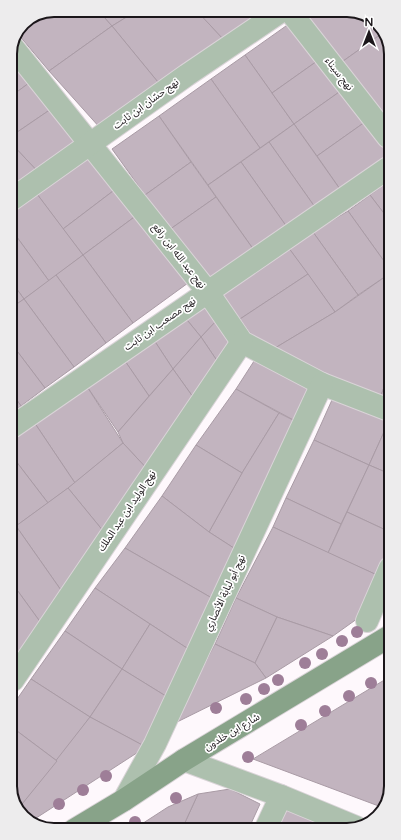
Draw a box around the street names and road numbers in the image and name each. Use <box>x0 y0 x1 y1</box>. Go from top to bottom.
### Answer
street label: نهج سيناء <box>322 55 356 94</box>
street label: نهج حسّان ابن ثابت <box>111 76 182 133</box>
street label: نهج عبد الله ابن رافع <box>149 221 208 292</box>
street label: نهج مصعب ابن ثابت <box>122 295 199 354</box>
street label: نهج الوليد ابن عبد الملك <box>95 468 160 554</box>
street label: نهج أبو لبابة الأنصاري <box>202 553 249 634</box>
street label: شارع ابن خلدون <box>202 711 263 754</box>

